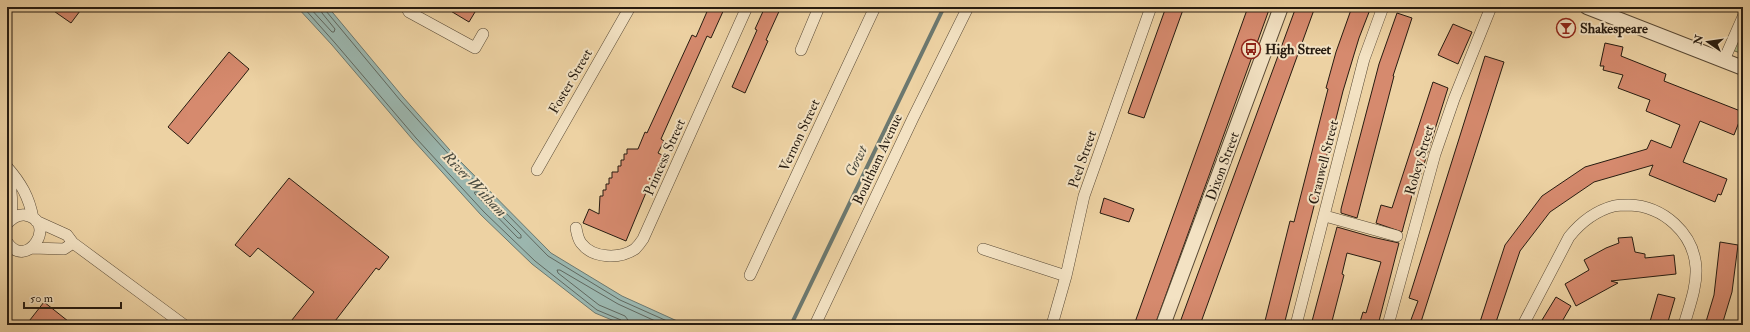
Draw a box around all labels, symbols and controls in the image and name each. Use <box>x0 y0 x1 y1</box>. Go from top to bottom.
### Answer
bar icon: Shakespeare <box>1555 17 1577 39</box>
place label: Shakespeare <box>1580 20 1648 38</box>
north arrow <box>1688 22 1728 62</box>
text: N <box>1691 32 1706 47</box>
bus stop icon: High Street <box>1240 38 1262 60</box>
place label: High Street <box>1265 41 1332 59</box>
street label: Foster Street <box>545 45 596 117</box>
street label: Vernon Street <box>775 96 824 174</box>
street label: Boultham Avenue <box>849 111 906 208</box>
street label: Princess Street <box>640 116 689 198</box>
street label: Cranwell Street <box>1305 118 1342 206</box>
street label: Robey Street <box>1401 123 1439 197</box>
street label: Peel Street <box>1065 128 1100 190</box>
street label: Dixon Street <box>1202 129 1243 203</box>
water label: Gowt <box>841 142 872 180</box>
water label: River Witham <box>438 147 511 221</box>
scale bar <box>24 284 121 310</box>
text: 50 m <box>30 291 54 306</box>

